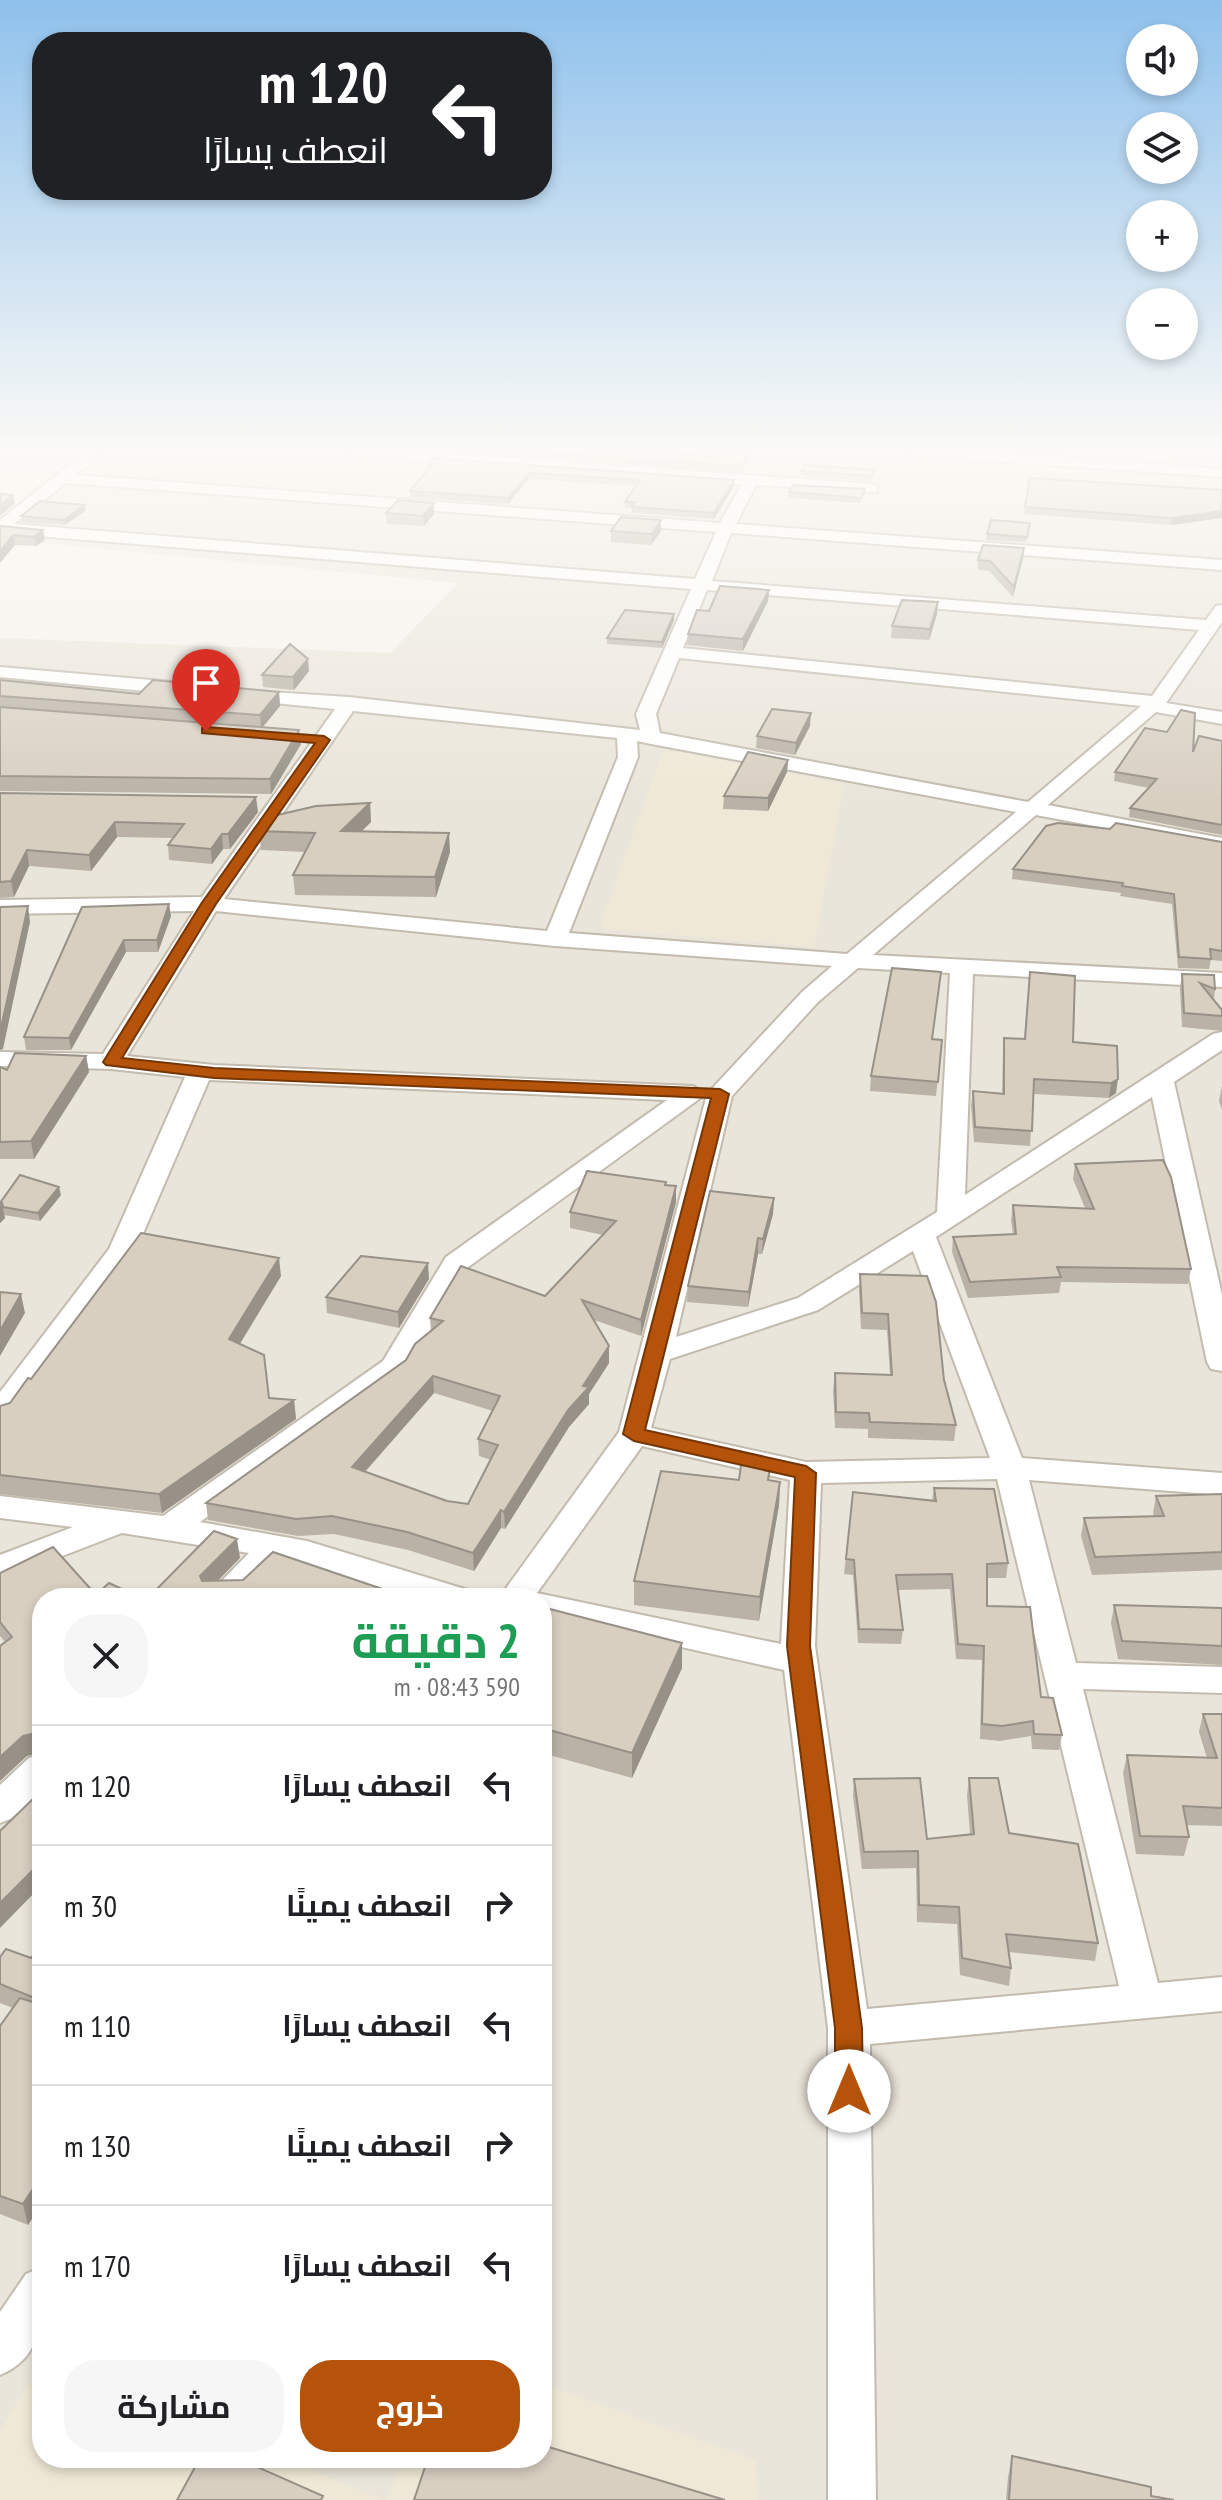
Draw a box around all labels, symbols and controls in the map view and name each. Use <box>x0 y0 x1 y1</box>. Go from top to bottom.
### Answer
map controls <box>1126 24 1198 360</box>
button: sound <box>1126 24 1198 96</box>
text: 120 m <box>259 46 388 118</box>
icon: left <box>416 64 520 168</box>
button: layers <box>1126 112 1198 184</box>
text: انعطف يسارًا <box>203 126 388 173</box>
button: + <box>1126 200 1198 272</box>
button: − <box>1126 288 1198 360</box>
pin <box>172 649 240 731</box>
icon: arrive <box>184 661 228 705</box>
text: 2 دقيقة <box>352 1609 520 1671</box>
button: close <box>64 1614 148 1698</box>
text: 590 m · 08:43 <box>394 1670 520 1703</box>
icon: left <box>476 1763 520 1807</box>
text: انعطف يسارًا <box>282 1765 452 1804</box>
text: 120 m <box>64 1766 130 1805</box>
icon: right <box>476 1883 520 1927</box>
text: انعطف يمينًا <box>286 1885 452 1924</box>
text: 30 m <box>64 1886 117 1925</box>
icon: left <box>476 2003 520 2047</box>
text: انعطف يسارًا <box>282 2005 452 2044</box>
text: 110 m <box>64 2006 130 2045</box>
position arrow <box>807 2049 891 2133</box>
icon: right <box>476 2123 520 2167</box>
text: انعطف يمينًا <box>286 2125 452 2164</box>
text: 130 m <box>64 2126 130 2165</box>
icon: left <box>476 2243 520 2287</box>
text: انعطف يسارًا <box>282 2245 452 2284</box>
text: 170 m <box>64 2246 130 2285</box>
button: مشاركة <box>64 2360 284 2452</box>
button: خروج <box>300 2360 520 2452</box>

